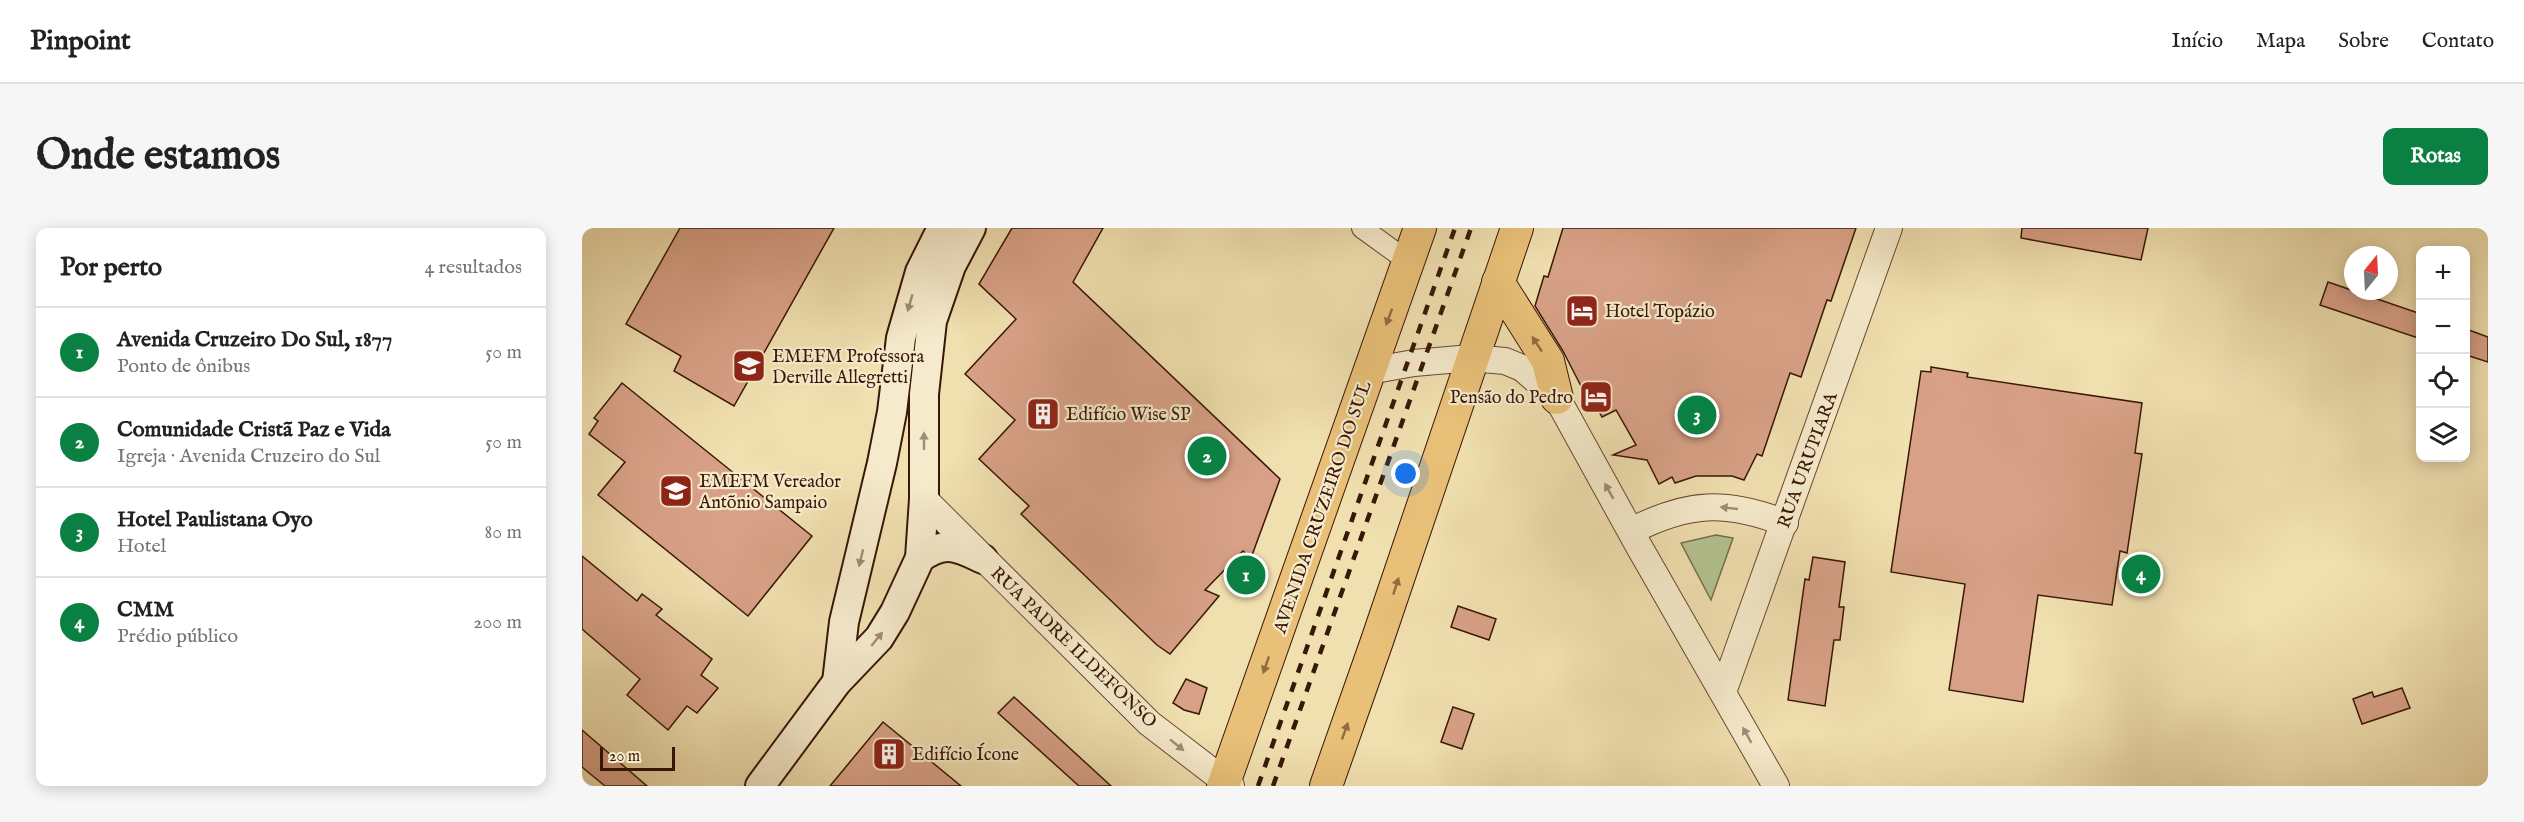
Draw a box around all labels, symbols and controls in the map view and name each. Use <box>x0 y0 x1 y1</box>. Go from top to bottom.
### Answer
text: Pinpoint <box>30 24 131 59</box>
text: Início <box>2171 28 2223 55</box>
text: Mapa <box>2256 28 2305 55</box>
text: Sobre <box>2338 28 2389 55</box>
text: Contato <box>2422 28 2494 55</box>
button: Rotas <box>2383 128 2488 185</box>
text: Onde estamos <box>36 130 280 183</box>
north arrow <box>2344 246 2398 300</box>
map controls <box>2416 246 2470 462</box>
button: + <box>2416 246 2470 300</box>
text: Por perto <box>60 251 162 284</box>
text: 4 resultados <box>424 255 522 280</box>
hotel icon: Hotel Topázio <box>1564 293 1600 329</box>
one-way arrow <box>905 294 914 312</box>
button: − <box>2416 300 2470 354</box>
place label: Hotel Topázio <box>1605 301 1715 324</box>
one-way arrow <box>1384 308 1394 326</box>
text: Avenida Cruzeiro Do Sul, 1877 <box>117 326 392 354</box>
one-way arrow <box>1531 335 1542 352</box>
text: 1 <box>76 340 83 365</box>
text: 50 m <box>485 340 522 365</box>
place label: EMEFM Professora Derville Allegretti <box>772 346 924 390</box>
school or university icon: EMEFM Professora Derville Allegretti <box>731 348 767 384</box>
text: Ponto de ônibus <box>117 354 250 379</box>
button: locate <box>2416 354 2470 408</box>
street label: AVENIDA CRUZEIRO DO SUL <box>1269 378 1378 638</box>
hotel icon: Pensão do Pedro <box>1578 379 1614 415</box>
place label: Pensão do Pedro <box>1450 387 1573 410</box>
street label: RUA URUPIARA <box>1773 389 1844 532</box>
pin: 3 <box>1678 392 1716 438</box>
building icon: Edifício Wise SP <box>1025 396 1061 432</box>
place label: Edifício Wise SP <box>1066 404 1190 427</box>
button: layers <box>2416 408 2470 462</box>
text: Comunidade Cristã Paz e Vida <box>117 416 391 444</box>
text: 2 <box>75 430 84 455</box>
text: 50 m <box>485 430 522 455</box>
one-way arrow <box>919 431 929 450</box>
pin: 2 <box>1188 434 1226 478</box>
text: Igreja · Avenida Cruzeiro do Sul <box>117 444 380 469</box>
your location <box>1391 459 1420 488</box>
place label: EMEFM Vereador Antõnio Sampaio <box>698 471 841 515</box>
school or university icon: EMEFM Vereador Antõnio Sampaio <box>658 473 694 509</box>
one-way arrow <box>1604 483 1614 500</box>
one-way arrow <box>1720 503 1739 513</box>
text: Hotel Paulistana Oyo <box>117 506 313 534</box>
text: 3 <box>76 520 83 545</box>
text: 80 m <box>485 520 522 545</box>
text: Hotel <box>117 534 166 559</box>
one-way arrow <box>855 548 865 567</box>
pin: 1 <box>1226 552 1266 598</box>
pin: 4 <box>2122 552 2160 596</box>
street label: RUA PADRE ILDEFONSO <box>985 562 1161 734</box>
one-way arrow <box>1392 577 1401 595</box>
text: CMM <box>117 596 174 624</box>
text: 4 <box>75 610 84 635</box>
text: 200 m <box>473 610 522 635</box>
text: Prédio público <box>117 624 238 649</box>
one-way arrow <box>871 632 883 647</box>
one-way arrow <box>1260 656 1270 674</box>
one-way arrow <box>1341 722 1351 740</box>
one-way arrow <box>1742 726 1752 743</box>
building icon: Edifício Ícone <box>871 736 907 772</box>
one-way arrow <box>1169 739 1185 752</box>
place label: Edifício Ícone <box>912 742 1019 767</box>
scale bar <box>600 744 675 772</box>
text: 20 m <box>609 747 640 767</box>

